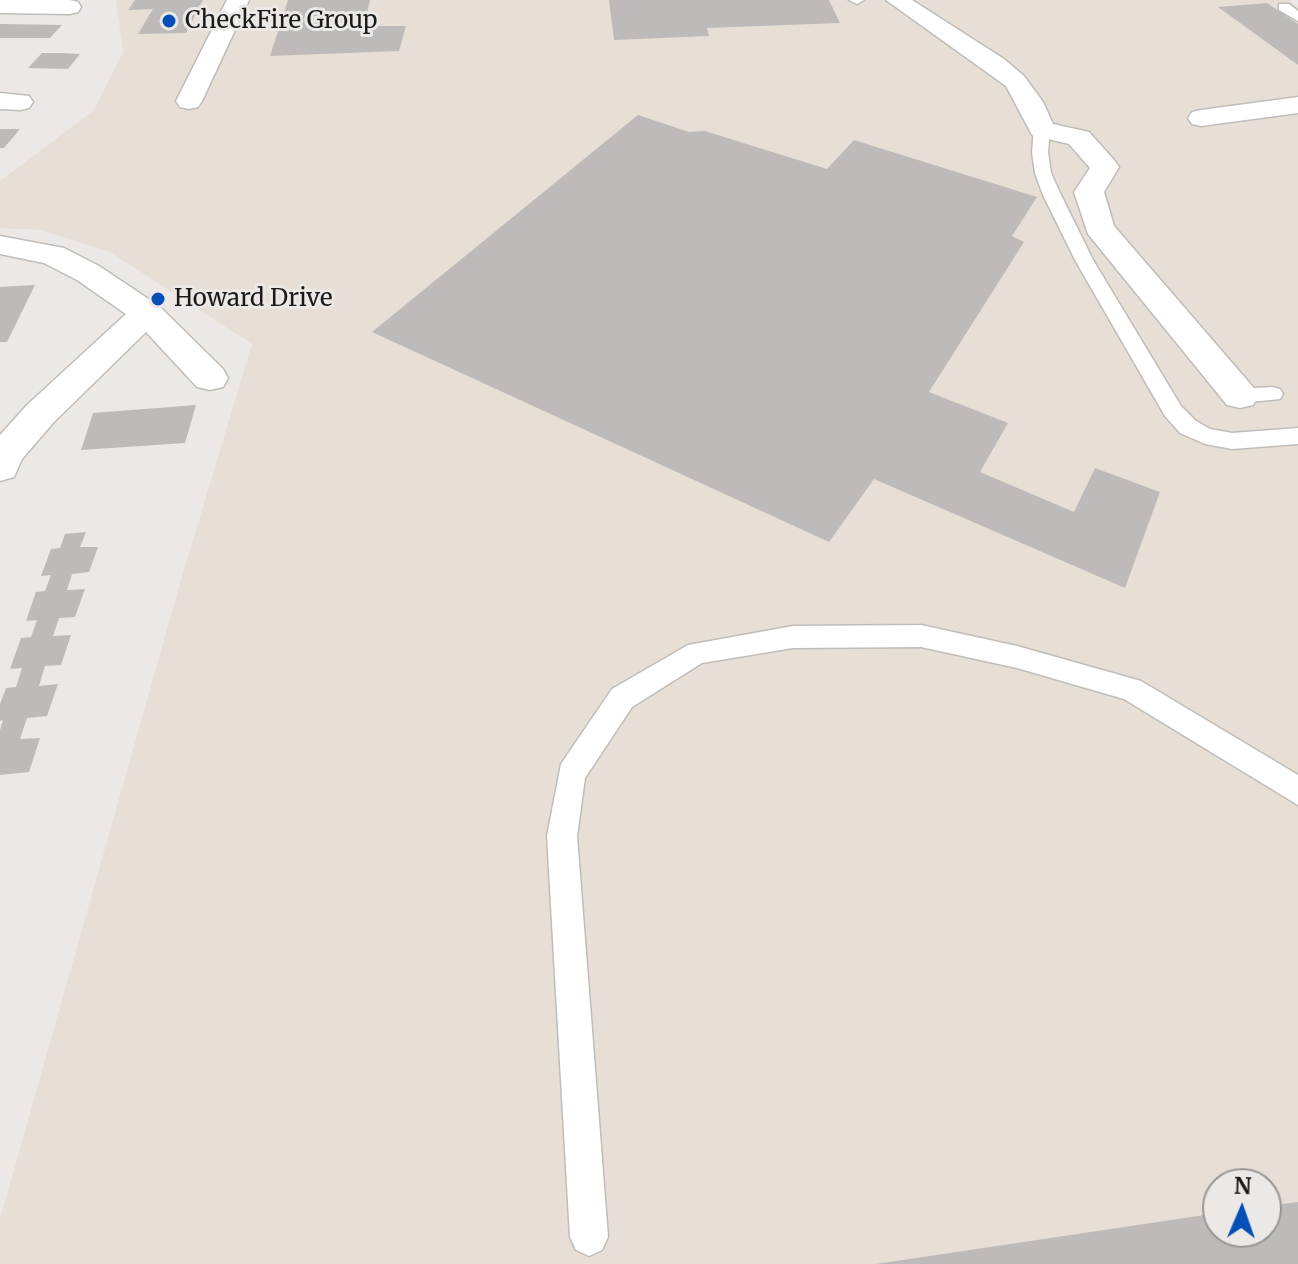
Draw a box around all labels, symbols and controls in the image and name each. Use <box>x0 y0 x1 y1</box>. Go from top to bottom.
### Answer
place label: CheckFire Group <box>185 7 377 35</box>
marker: CheckFire Group <box>160 12 178 30</box>
place label: Howard Drive <box>174 285 332 313</box>
marker: Howard Drive <box>149 290 167 308</box>
north arrow <box>1202 1168 1282 1248</box>
text: N <box>1234 1172 1252 1200</box>

